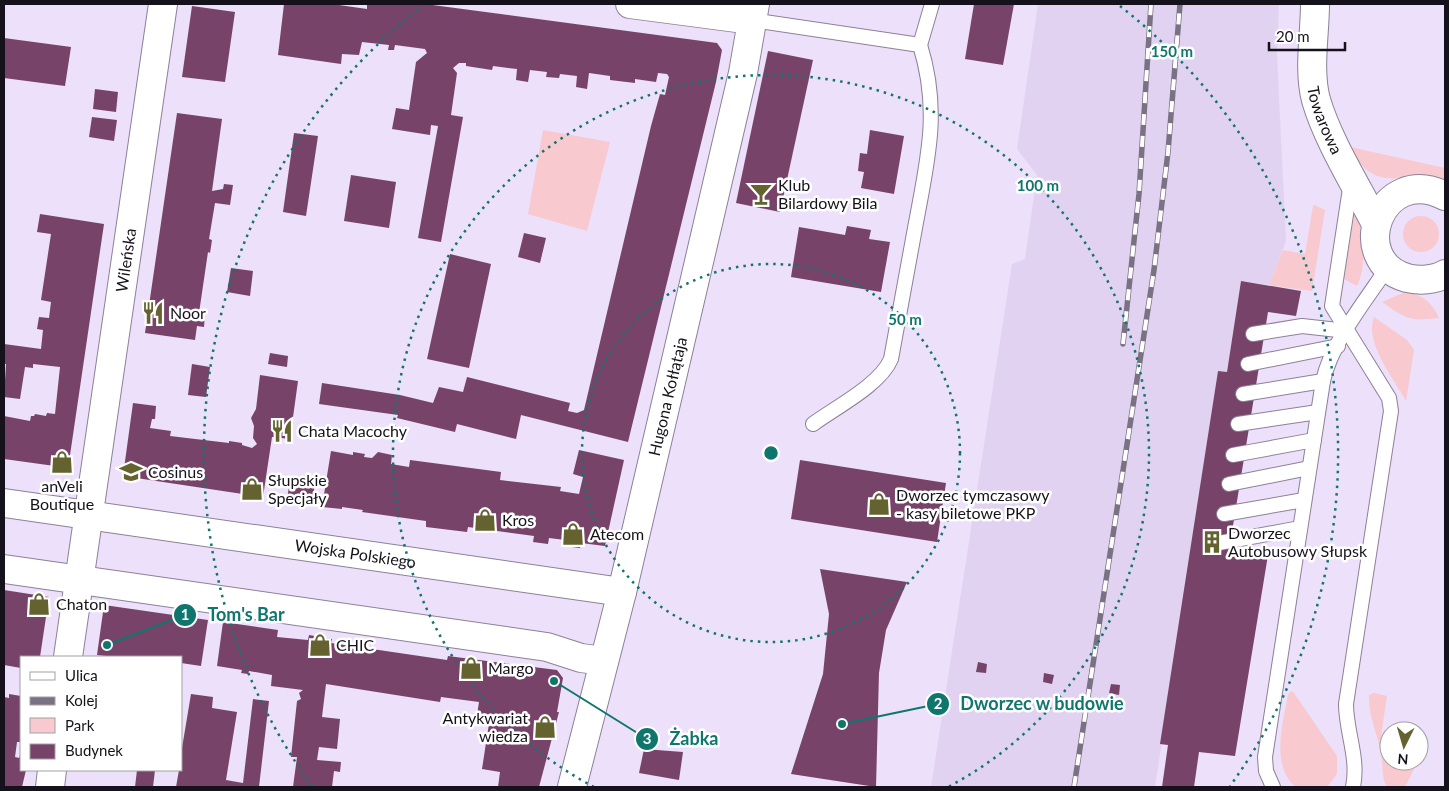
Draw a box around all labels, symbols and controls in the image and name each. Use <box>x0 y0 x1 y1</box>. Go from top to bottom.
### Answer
scale bar <box>1269 20 1345 52</box>
text: 20 m <box>1276 27 1310 45</box>
text: 150 m <box>1151 42 1193 60</box>
street label: Towarowa <box>1304 84 1347 157</box>
place label: Klub Bilardowy Bila <box>778 175 877 212</box>
text: 100 m <box>1017 176 1059 194</box>
bar icon: Klub Bilardowy Bila <box>748 181 774 207</box>
street label: Wileńska <box>111 227 139 293</box>
restaurant icon: Noor <box>140 300 166 326</box>
place label: Noor <box>170 303 206 322</box>
text: 50 m <box>888 310 922 328</box>
street label: Hugona Kołłątaja <box>644 335 690 458</box>
restaurant icon: Chata Macochy <box>269 418 295 444</box>
place label: Chata Macochy <box>298 421 408 440</box>
centre of rings <box>762 444 780 462</box>
shop icon: anVeli Boutique <box>49 449 75 475</box>
school or university icon: Cosinus <box>118 459 144 485</box>
place label: Cosinus <box>148 462 203 481</box>
place label: Słupskie Specjały <box>268 470 327 507</box>
place label: anVeli Boutique <box>30 476 94 513</box>
shop icon: Słupskie Specjały <box>239 476 265 502</box>
place label: Dworzec tymczasowy - kasy biletowe PKP <box>896 485 1050 522</box>
shop icon: Dworzec tymczasowy - kasy biletowe PKP <box>866 491 892 517</box>
shop icon: Kros <box>472 507 498 533</box>
place label: Kros <box>502 510 534 529</box>
shop icon: Atecom <box>560 521 586 547</box>
place label: Dworzec Autobusowy Słupsk <box>1228 523 1368 560</box>
place label: Atecom <box>590 524 644 543</box>
building icon: Dworzec Autobusowy Słupsk <box>1199 529 1225 555</box>
street label: Wojska Polskiego <box>293 535 417 571</box>
shop icon: Chaton <box>26 591 52 617</box>
place label: Chaton <box>56 594 107 613</box>
callout: Tom's Bar <box>173 599 295 632</box>
text: Tom's Bar <box>207 603 285 625</box>
text: 1 <box>181 605 189 623</box>
shop icon: CHIC <box>307 632 333 658</box>
place label: CHIC <box>336 635 374 654</box>
shop icon: Margo <box>458 655 484 681</box>
legend <box>20 656 182 771</box>
place label: Margo <box>488 658 533 677</box>
text: Ulica <box>65 666 98 684</box>
callout: Dworzec w budowie <box>925 687 1134 720</box>
text: Kolej <box>65 691 98 709</box>
text: Dworzec w budowie <box>960 692 1124 714</box>
text: 2 <box>934 694 943 712</box>
place label: Antykwariat wiedza <box>443 708 528 745</box>
shop icon: Antykwariat wiedza <box>532 714 558 740</box>
text: Park <box>65 716 95 734</box>
north arrow <box>1379 721 1429 771</box>
callout: Żabka <box>634 722 728 755</box>
text: Żabka <box>670 727 718 749</box>
text: 3 <box>643 729 651 747</box>
text: Budynek <box>65 741 123 759</box>
text: N <box>1397 751 1409 768</box>

